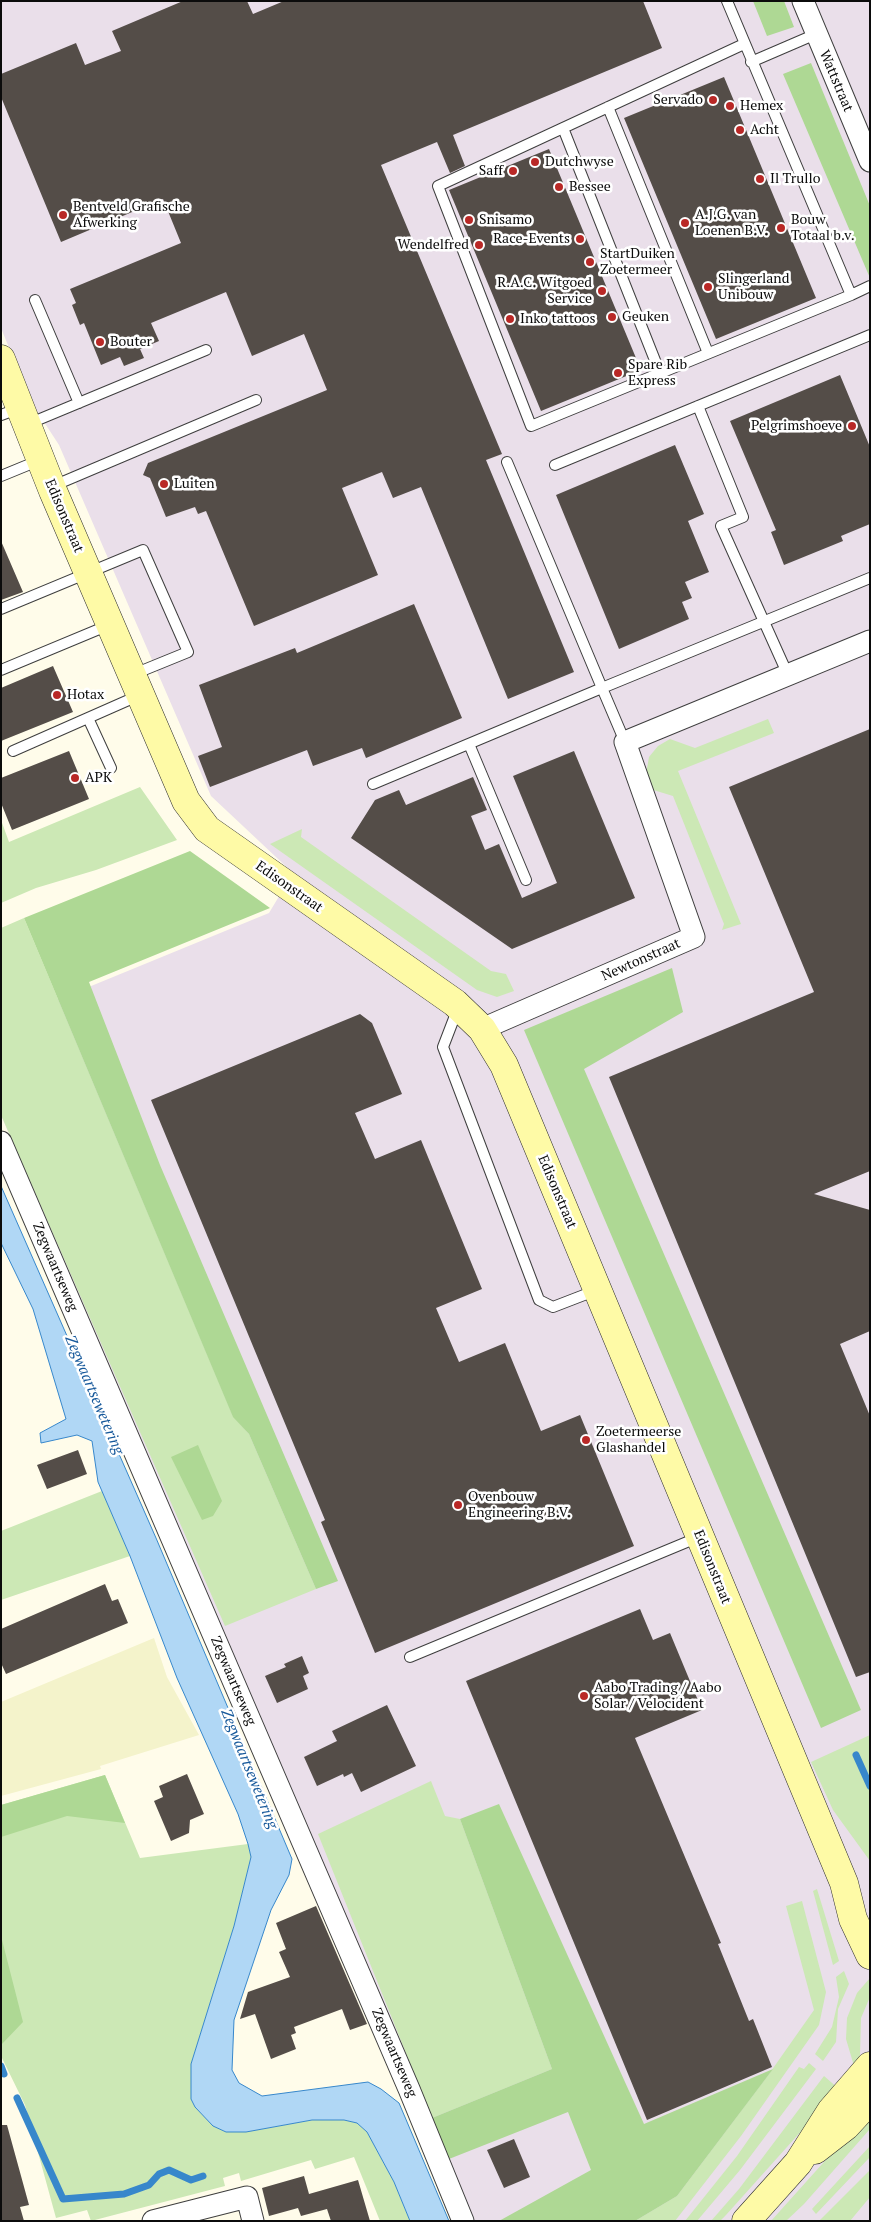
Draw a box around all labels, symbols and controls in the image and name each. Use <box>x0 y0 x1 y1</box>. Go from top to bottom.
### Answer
street label: Wattstraat <box>815 48 857 114</box>
place label: Servado <box>653 92 703 108</box>
marker: Servado <box>707 94 719 106</box>
place label: Hemex <box>740 98 783 114</box>
marker: Hemex <box>724 100 736 112</box>
place label: Acht <box>750 122 779 138</box>
marker: Acht <box>734 124 746 136</box>
place label: Dutchwyse <box>545 154 614 170</box>
marker: Dutchwyse <box>529 156 541 168</box>
place label: Saff <box>479 163 503 179</box>
marker: Saff <box>507 165 519 177</box>
place label: Il Trullo <box>770 171 820 187</box>
marker: Il Trullo <box>754 173 766 185</box>
place label: Bessee <box>569 179 611 195</box>
marker: Bessee <box>553 181 565 193</box>
place label: Bentveld Grafische Afwerking <box>73 199 190 232</box>
place label: A.J.G. van Loenen B.V. <box>695 207 768 240</box>
marker: Bentveld Grafische Afwerking <box>57 209 69 221</box>
place label: Snisamo <box>479 212 532 228</box>
place label: Bouw Totaal b.v. <box>791 212 855 244</box>
marker: Snisamo <box>463 214 475 226</box>
marker: A.J.G. van Loenen B.V. <box>679 217 691 229</box>
marker: Bouw Totaal b.v. <box>775 222 787 234</box>
place label: Race-Events <box>493 231 570 247</box>
marker: Race-Events <box>574 233 586 245</box>
place label: Wendelfred <box>397 237 469 253</box>
marker: Wendelfred <box>473 239 485 251</box>
place label: StartDuiken Zoetermeer <box>600 246 675 278</box>
marker: StartDuiken Zoetermeer <box>584 256 596 268</box>
place label: Slingerland Unibouw <box>718 271 789 304</box>
place label: R.A.C. Witgoed Service <box>497 275 592 308</box>
marker: Slingerland Unibouw <box>702 281 714 293</box>
marker: R.A.C. Witgoed Service <box>596 285 608 297</box>
place label: Geuken <box>622 309 669 325</box>
place label: Inko tattoos <box>520 311 596 327</box>
marker: Geuken <box>606 311 618 323</box>
marker: Inko tattoos <box>504 313 516 325</box>
place label: Bouter <box>110 334 152 350</box>
marker: Bouter <box>94 336 106 348</box>
place label: Spare Rib Express <box>628 357 687 390</box>
marker: Spare Rib Express <box>612 367 624 379</box>
place label: Pelgrimshoeve <box>751 418 842 434</box>
marker: Pelgrimshoeve <box>846 420 858 432</box>
place label: Luiten <box>174 476 214 492</box>
street label: Edisonstraat <box>41 477 87 555</box>
marker: Luiten <box>158 478 170 490</box>
place label: Hotax <box>67 687 104 703</box>
marker: Hotax <box>51 689 63 701</box>
place label: APK <box>85 770 112 786</box>
marker: APK <box>69 772 81 784</box>
street label: Edisonstraat <box>252 858 326 916</box>
street label: Newtonstraat <box>599 935 683 985</box>
street label: Edisonstraat <box>534 1153 580 1231</box>
street label: Zegwaartseweg <box>29 1220 81 1314</box>
water label: Zegwaartsewetering <box>61 1333 127 1457</box>
place label: Zoetermeerse Glashandel <box>596 1424 681 1456</box>
marker: Zoetermeerse Glashandel <box>580 1434 592 1446</box>
place label: Ovenbouw Engineering B.V. <box>468 1489 571 1521</box>
marker: Ovenbouw Engineering B.V. <box>452 1499 464 1511</box>
street label: Edisonstraat <box>690 1528 734 1606</box>
street label: Zegwaartseweg <box>207 1634 259 1728</box>
place label: Aabo Trading / Aabo Solar / Velocident <box>594 1680 721 1712</box>
marker: Aabo Trading / Aabo Solar / Velocident <box>578 1690 590 1702</box>
water label: Zegwaartsewetering <box>217 1706 281 1832</box>
street label: Zegwaartseweg <box>368 2006 420 2100</box>

